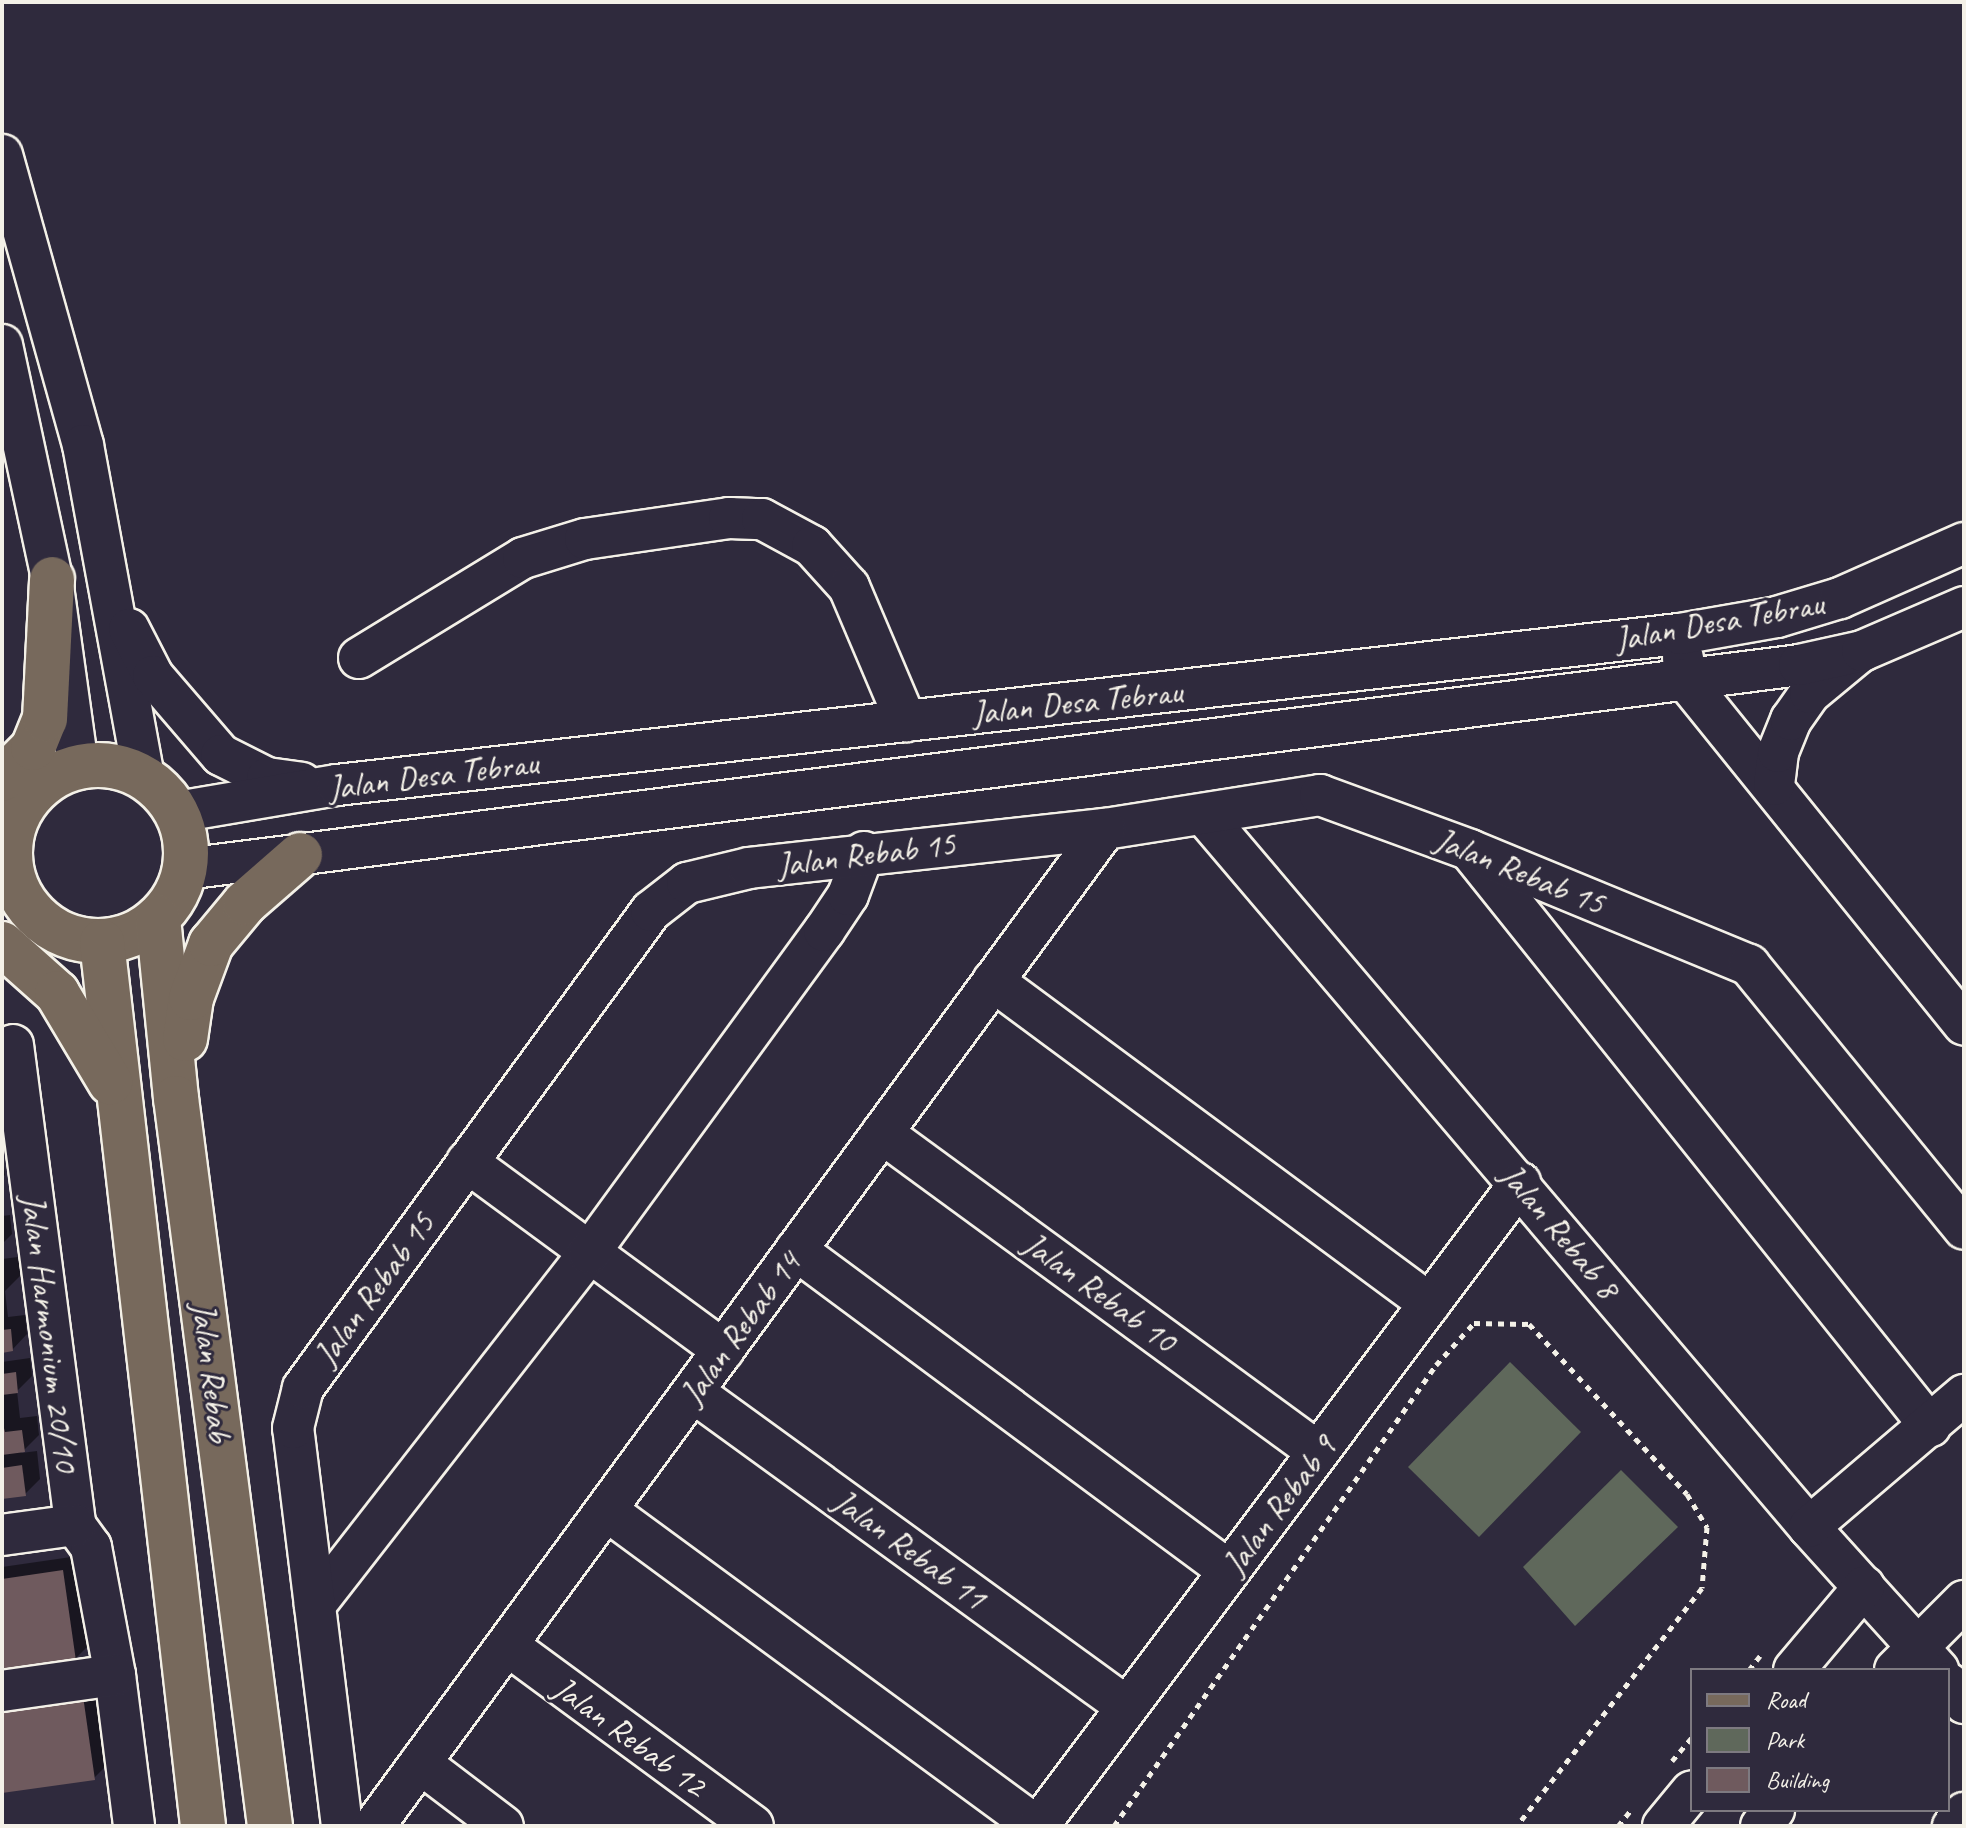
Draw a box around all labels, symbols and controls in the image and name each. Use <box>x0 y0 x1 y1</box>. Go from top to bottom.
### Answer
street label: Jalan Desa Tebrau <box>1612 583 1826 659</box>
street label: Jalan Desa Tebrau <box>971 671 1183 733</box>
street label: Jalan Desa Tebrau <box>327 742 539 808</box>
street label: Jalan Rebab 15 <box>1429 819 1611 923</box>
street label: Jalan Rebab 15 <box>775 823 957 885</box>
street label: Jalan Rebab 8 <box>1492 1155 1628 1307</box>
street label: Jalan Harmonium 20/10 <box>13 1191 87 1475</box>
street label: Jalan Rebab 15 <box>305 1205 443 1373</box>
street label: Jalan Rebab 10 <box>1016 1223 1184 1361</box>
street label: Jalan Rebab 14 <box>671 1244 809 1412</box>
street label: Jalan Rebab <box>183 1300 241 1444</box>
street label: Jalan Rebab 9 <box>1213 1427 1345 1583</box>
street label: Jalan Rebab 11 <box>826 1480 994 1618</box>
street label: Jalan Rebab 12 <box>546 1667 714 1805</box>
legend <box>1690 1668 1950 1812</box>
text: Road <box>1766 1685 1806 1715</box>
text: Park <box>1766 1725 1804 1755</box>
text: Building <box>1766 1765 1829 1795</box>

